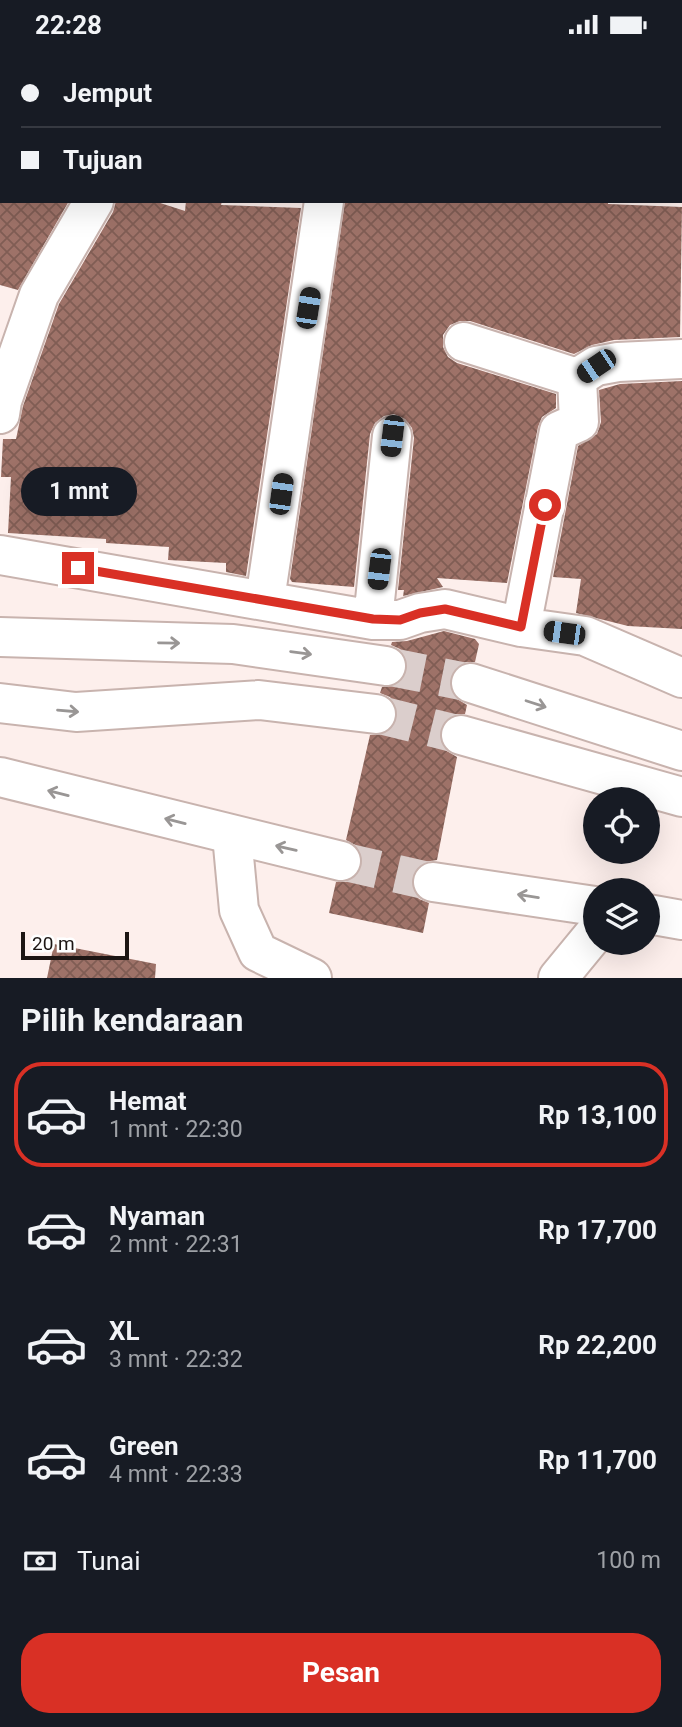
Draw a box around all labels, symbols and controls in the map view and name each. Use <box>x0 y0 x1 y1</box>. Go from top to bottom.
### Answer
text: 22:28 <box>35 10 102 40</box>
text: Jemput <box>63 78 152 108</box>
text: Tujuan <box>63 145 143 175</box>
car <box>295 286 322 330</box>
car <box>573 346 620 386</box>
car <box>380 414 405 458</box>
callout: 1 mnt <box>20 467 136 515</box>
car <box>268 472 295 516</box>
text: 1 mnt <box>49 478 109 505</box>
route start <box>529 489 561 521</box>
car <box>367 547 392 591</box>
route end <box>62 552 94 584</box>
car <box>542 620 587 646</box>
one-way arrow <box>157 636 180 650</box>
one-way arrow <box>289 647 312 660</box>
one-way arrow <box>525 699 547 712</box>
one-way arrow <box>56 705 79 718</box>
one-way arrow <box>48 786 70 799</box>
map controls <box>583 787 660 955</box>
button: locate <box>583 787 660 864</box>
one-way arrow <box>164 814 187 827</box>
one-way arrow <box>275 841 298 854</box>
button: layers <box>583 878 660 955</box>
one-way arrow <box>517 889 539 902</box>
scale bar <box>21 929 130 961</box>
text: 20 m <box>32 932 75 955</box>
text: Pilih kendaraan <box>21 1001 243 1039</box>
icon: car <box>25 1083 88 1146</box>
text: Hemat <box>109 1086 187 1116</box>
text: Rp 13,100 <box>538 1100 657 1130</box>
text: 1 mnt · 22:30 <box>109 1116 243 1143</box>
icon: car <box>25 1198 88 1261</box>
text: Nyaman <box>109 1201 205 1231</box>
text: Rp 17,700 <box>538 1215 657 1245</box>
text: 2 mnt · 22:31 <box>109 1231 243 1258</box>
icon: car <box>25 1313 88 1376</box>
text: XL <box>109 1316 140 1346</box>
text: Rp 22,200 <box>538 1330 657 1360</box>
text: 3 mnt · 22:32 <box>109 1346 243 1373</box>
icon: car <box>25 1428 88 1491</box>
text: Green <box>109 1431 179 1461</box>
text: Rp 11,700 <box>538 1445 657 1475</box>
text: 4 mnt · 22:33 <box>109 1461 243 1488</box>
icon: cash <box>21 1542 59 1580</box>
text: Tunai <box>77 1546 140 1576</box>
text: 100 m <box>596 1547 661 1574</box>
button: Pesan <box>21 1633 661 1713</box>

